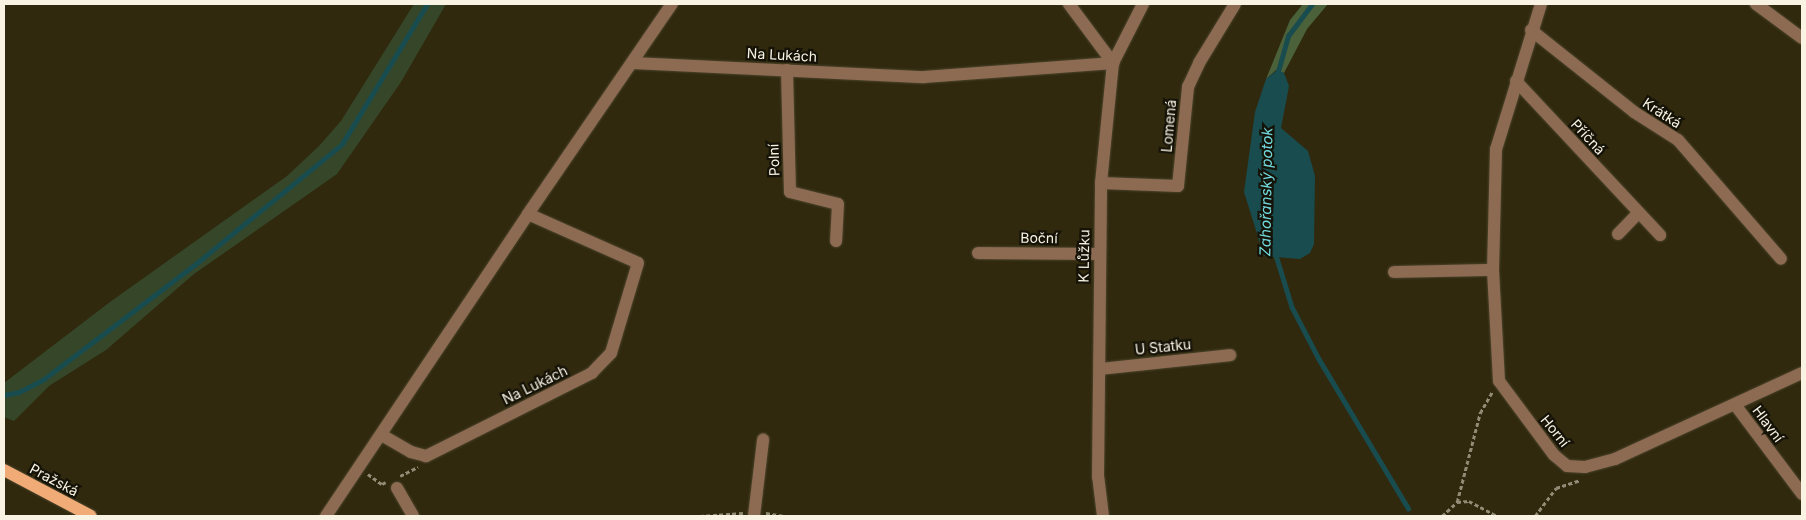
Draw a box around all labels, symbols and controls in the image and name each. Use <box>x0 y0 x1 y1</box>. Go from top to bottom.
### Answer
street label: Na Lukách <box>746 45 818 65</box>
street label: Krátká <box>1640 94 1684 132</box>
street label: Lomená <box>1158 99 1180 153</box>
street label: Příčná <box>1568 116 1608 158</box>
water label: Zahořanský potok <box>1256 127 1276 257</box>
street label: Polní <box>765 144 783 176</box>
street label: Boční <box>1020 229 1058 247</box>
street label: K Lůžku <box>1075 229 1093 283</box>
street label: U Statku <box>1134 336 1192 358</box>
street label: Na Lukách <box>500 362 570 408</box>
street label: Hlavní <box>1749 403 1787 445</box>
street label: Horní <box>1537 412 1573 450</box>
street label: Pražská <box>27 460 81 500</box>

